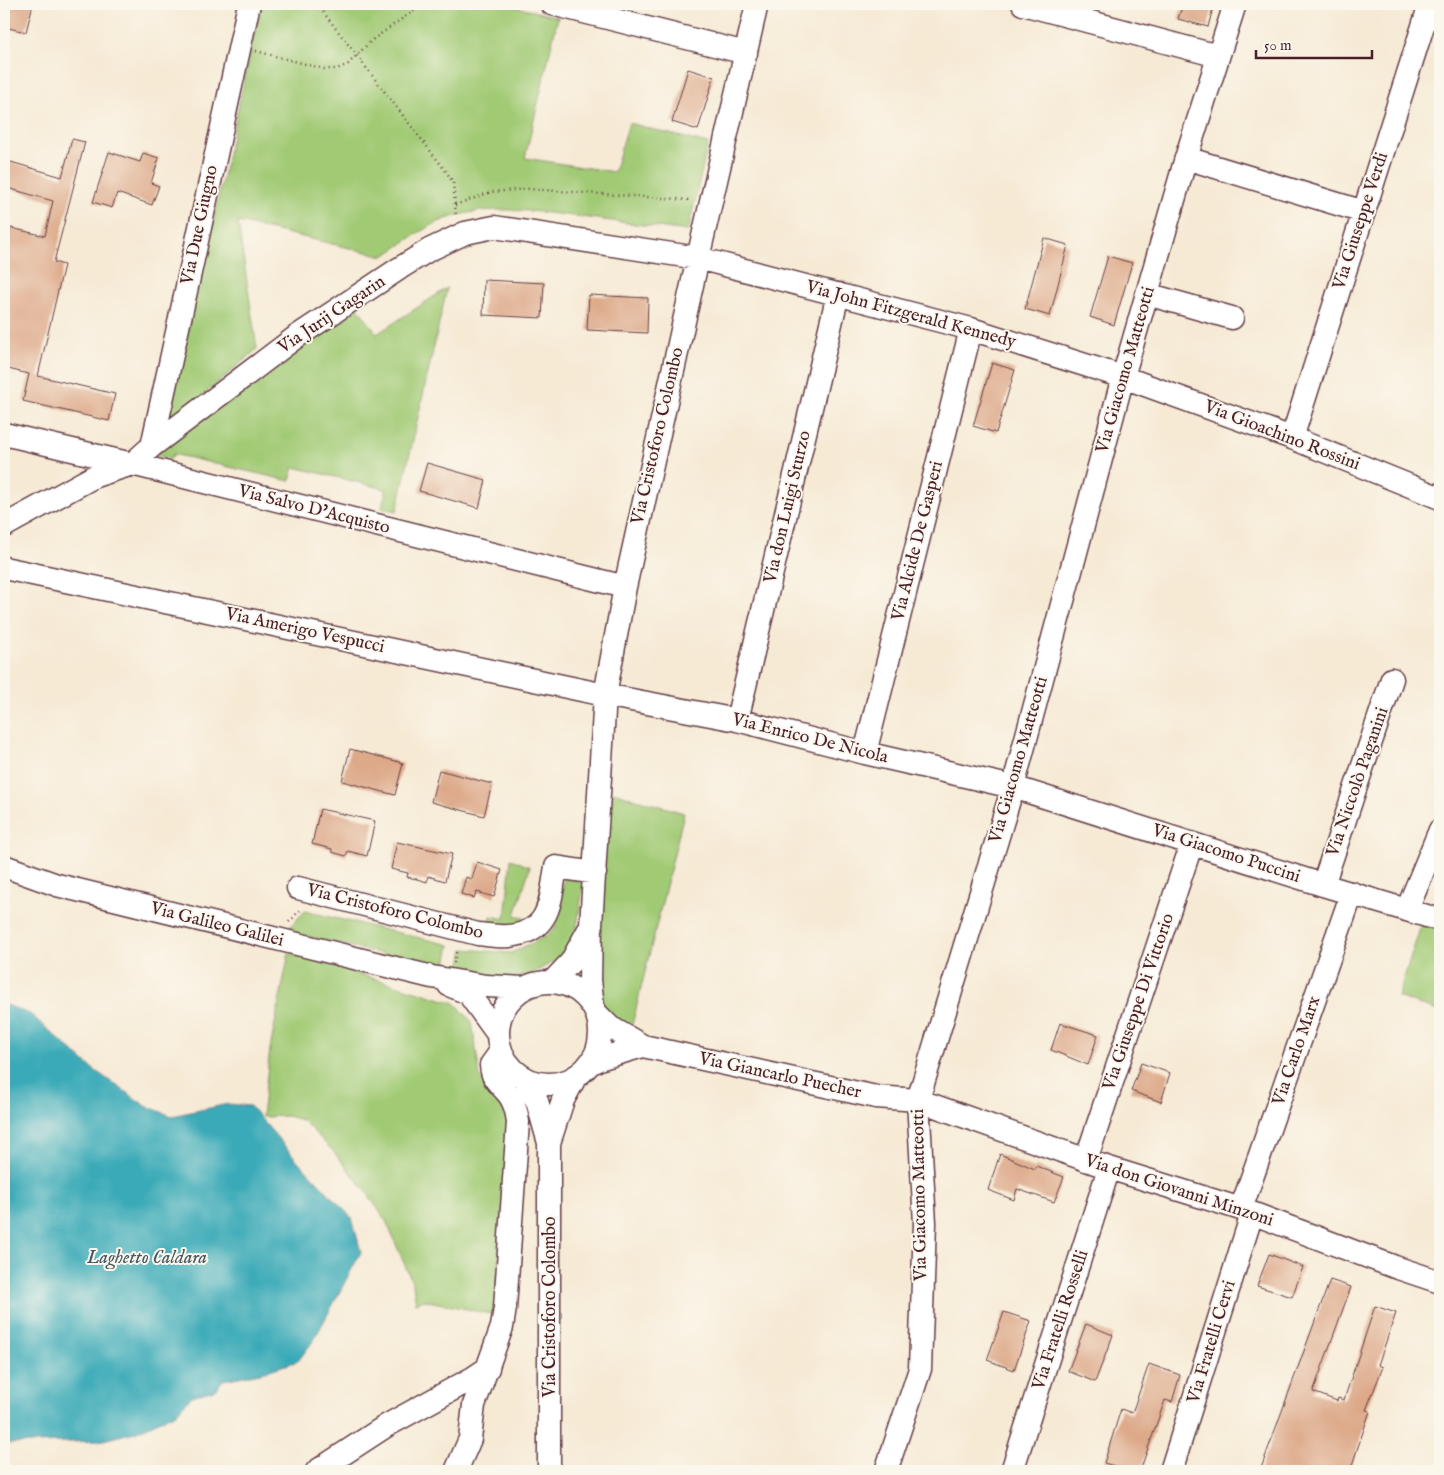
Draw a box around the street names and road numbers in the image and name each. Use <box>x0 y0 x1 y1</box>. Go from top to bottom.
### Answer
street label: Via Giuseppe Verdi <box>1328 149 1394 294</box>
street label: Via Due Giugno <box>176 163 224 288</box>
street label: Via Jurij Gagarin <box>273 270 390 360</box>
street label: Via John Fitzgerald Kennedy <box>803 276 1019 354</box>
street label: Via Giacomo Matteotti <box>1091 284 1161 457</box>
street label: Via Cristoforo Colombo <box>626 345 690 528</box>
street label: Via Gioachino Rossini <box>1200 395 1363 476</box>
street label: Via don Luigi Sturzo <box>759 428 817 587</box>
street label: Via Alcide De Gasperi <box>887 458 949 624</box>
street label: Via Salvo D’Acquisto <box>235 480 392 540</box>
street label: Via Amerigo Vespucci <box>222 603 387 659</box>
street label: Via Giacomo Matteotti <box>984 674 1054 847</box>
street label: Via Niccolò Paganini <box>1321 704 1394 861</box>
street label: Via Enrico De Nicola <box>729 708 891 770</box>
street label: Via Giacomo Puccini <box>1148 819 1303 889</box>
street label: Via Cristoforo Colombo <box>303 879 486 945</box>
street label: Via Galileo Galilei <box>147 897 286 953</box>
street label: Via Giuseppe Di Vittorio <box>1098 910 1180 1094</box>
street label: Via Carlo Marx <box>1267 993 1327 1110</box>
street label: Via Giancarlo Puecher <box>696 1047 864 1105</box>
street label: Via Giacomo Matteotti <box>907 1108 933 1282</box>
street label: Via don Giovanni Minzoni <box>1081 1149 1276 1232</box>
street label: Via Cristoforo Colombo <box>539 1216 562 1399</box>
street label: Via Fratelli Rosselli <box>1027 1247 1095 1394</box>
street label: Via Fratelli Cervi <box>1182 1278 1242 1407</box>

